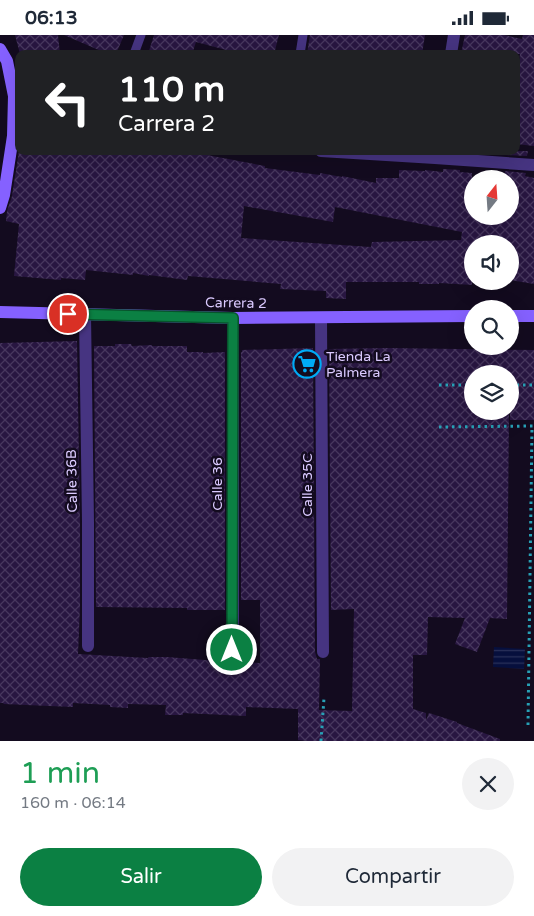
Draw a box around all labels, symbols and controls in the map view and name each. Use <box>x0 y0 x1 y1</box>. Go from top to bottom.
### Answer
text: 06:13 <box>25 7 78 29</box>
text: 110 m <box>118 69 225 111</box>
icon: left <box>35 70 100 135</box>
text: Carrera 2 <box>118 111 215 137</box>
north arrow <box>464 170 519 225</box>
map controls <box>464 170 519 420</box>
button: sound <box>464 235 519 290</box>
pin <box>47 293 89 335</box>
street label: Carrera 2 <box>205 294 267 312</box>
icon: arrive <box>54 300 82 328</box>
button: search <box>464 300 519 355</box>
place label: Tienda La Palmera <box>326 348 391 381</box>
supermarket icon: Tienda La Palmera <box>292 349 322 379</box>
button: layers <box>464 365 519 420</box>
street label: Calle 36B <box>63 449 81 513</box>
street label: Calle 35C <box>299 453 316 517</box>
street label: Calle 36 <box>209 457 226 511</box>
position arrow <box>205 623 257 675</box>
text: 1 min <box>20 755 100 792</box>
button: close <box>462 758 514 810</box>
text: 160 m · 06:14 <box>20 793 126 813</box>
button: Salir <box>20 848 262 906</box>
button: Compartir <box>272 848 514 906</box>

